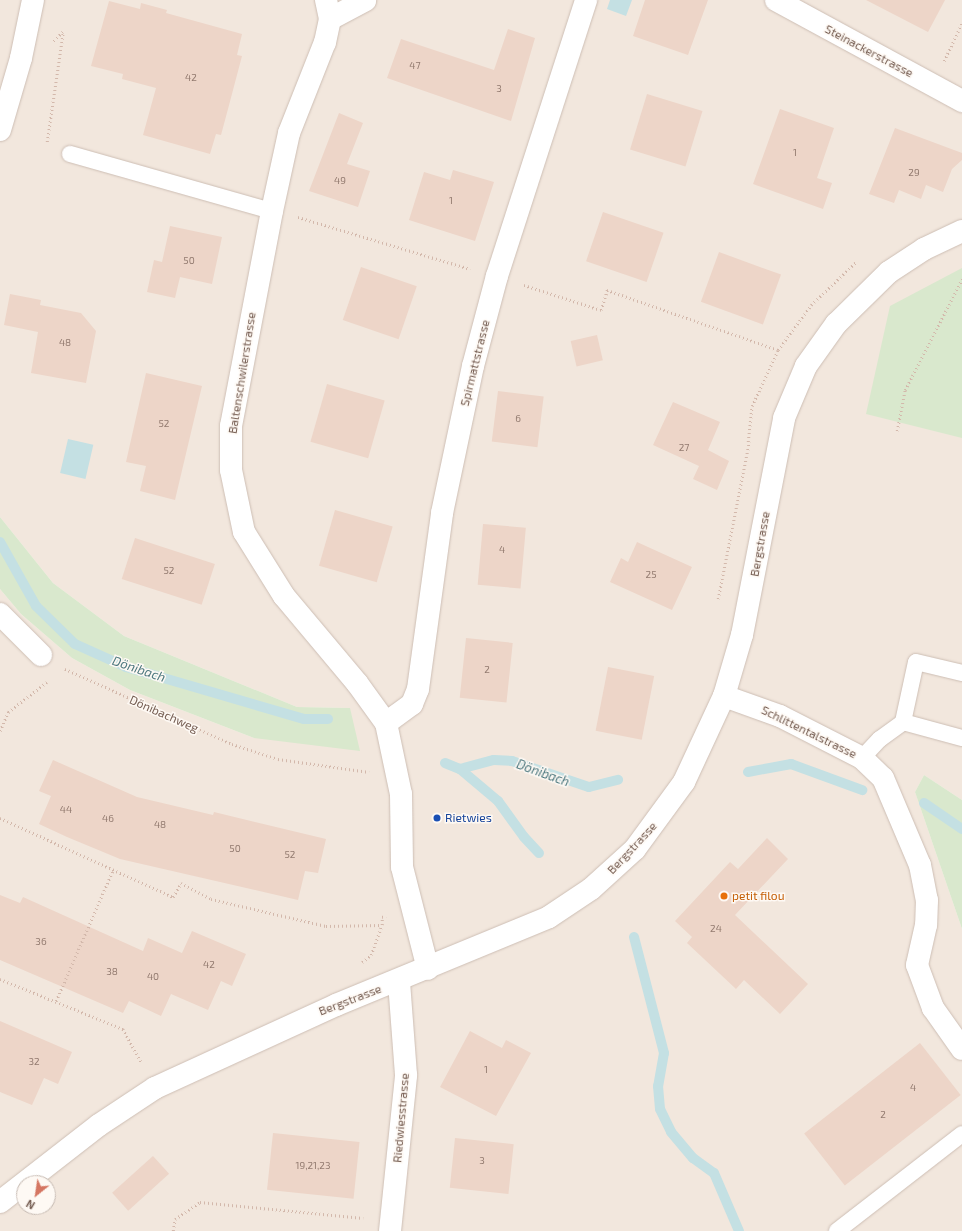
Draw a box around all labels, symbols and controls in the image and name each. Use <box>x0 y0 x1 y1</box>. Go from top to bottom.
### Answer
street label: Steinackerstrasse <box>822 22 916 80</box>
house number: 47 <box>409 60 421 72</box>
house number: 42 <box>185 72 197 84</box>
house number: 3 <box>496 83 502 95</box>
house number: 1 <box>793 147 797 159</box>
house number: 29 <box>908 167 920 179</box>
house number: 49 <box>334 175 346 187</box>
house number: 1 <box>449 195 453 207</box>
house number: 50 <box>183 255 195 267</box>
street label: Baltenschwilerstrasse <box>225 311 259 435</box>
street label: Spirmattstrasse <box>457 318 493 408</box>
house number: 48 <box>59 337 71 349</box>
house number: 6 <box>515 413 521 425</box>
house number: 52 <box>159 418 169 430</box>
house number: 27 <box>679 442 689 454</box>
street label: Bergstrasse <box>747 510 773 578</box>
house number: 4 <box>499 544 505 556</box>
house number: 52 <box>164 565 174 577</box>
house number: 25 <box>646 569 656 581</box>
water label: Dönibach <box>110 653 168 685</box>
house number: 2 <box>484 664 490 676</box>
street label: Dönibachweg <box>127 692 201 736</box>
street label: Schlittentalstrasse <box>759 703 859 761</box>
water label: Dönibach <box>514 756 572 790</box>
house number: 44 <box>60 804 72 816</box>
place label: Rietwies <box>445 811 492 825</box>
house number: 46 <box>102 813 114 825</box>
marker: Rietwies <box>432 813 442 823</box>
house number: 48 <box>154 819 166 831</box>
street label: Bergstrasse <box>604 819 660 877</box>
house number: 50 <box>229 843 241 855</box>
house number: 52 <box>285 849 295 861</box>
place label: petit filou <box>732 889 785 903</box>
marker: petit filou <box>719 891 729 901</box>
house number: 24 <box>710 923 722 935</box>
house number: 36 <box>35 936 47 948</box>
house number: 42 <box>203 959 215 971</box>
house number: 38 <box>106 966 118 978</box>
house number: 40 <box>147 971 159 983</box>
street label: Bergstrasse <box>317 981 383 1019</box>
house number: 32 <box>28 1056 40 1068</box>
house number: 1 <box>484 1064 488 1076</box>
street label: Riedwiesstrasse <box>390 1073 412 1163</box>
house number: 4 <box>910 1082 916 1094</box>
house number: 2 <box>880 1109 886 1121</box>
house number: 3 <box>479 1155 485 1167</box>
house number: 19,21,23 <box>295 1160 331 1172</box>
north arrow <box>16 1175 56 1215</box>
text: N <box>24 1197 37 1213</box>

